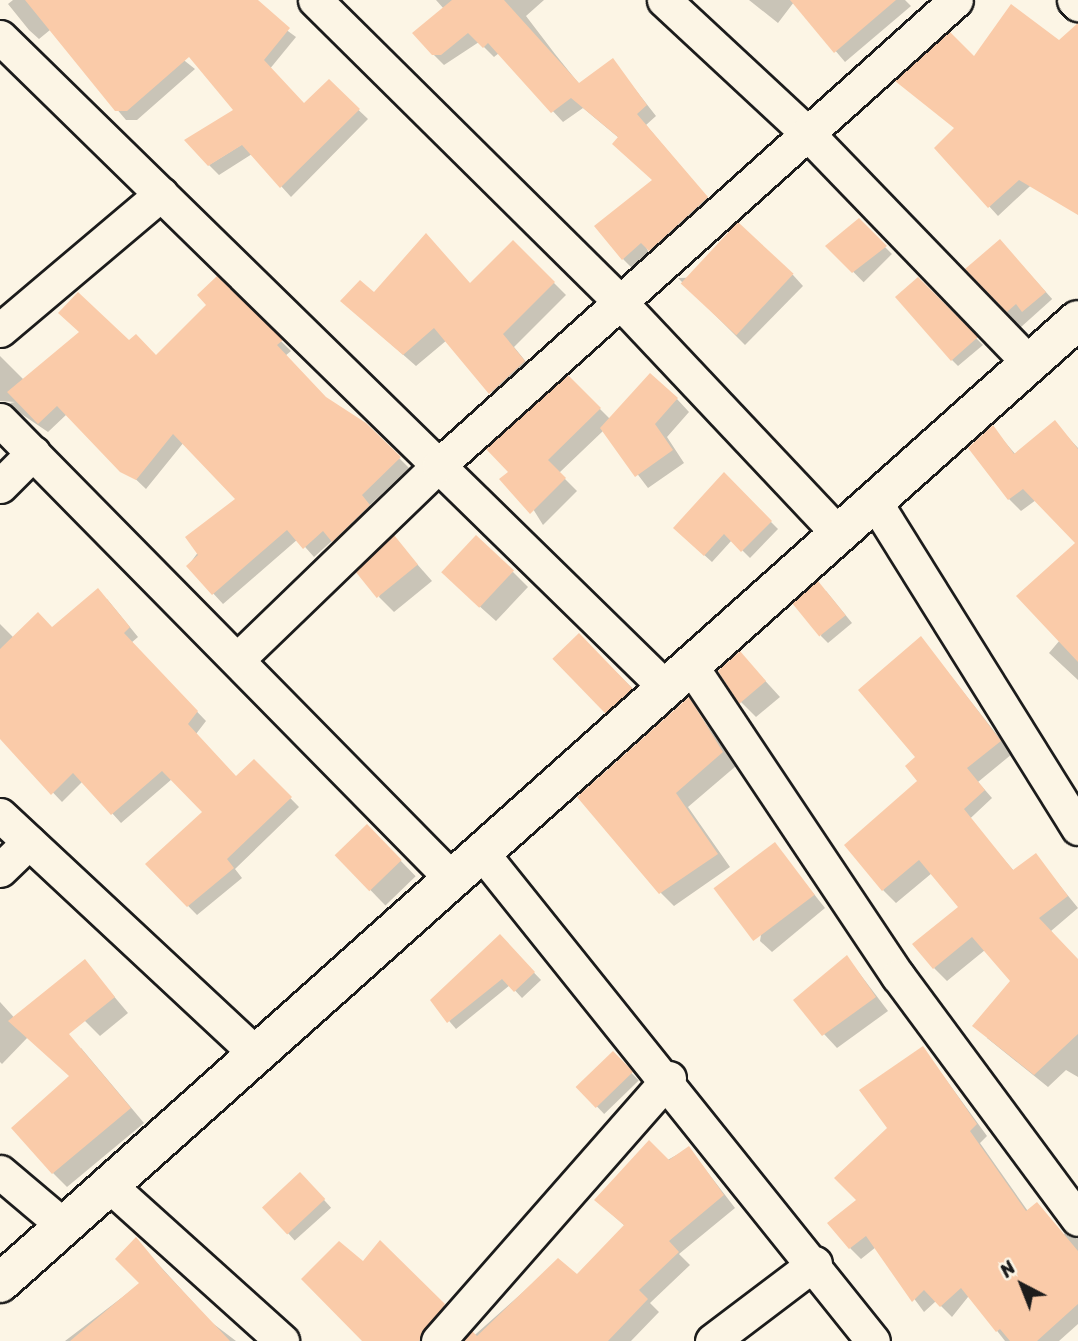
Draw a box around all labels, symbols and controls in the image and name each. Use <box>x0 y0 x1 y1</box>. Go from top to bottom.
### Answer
north arrow <box>987 1250 1057 1320</box>
text: N <box>992 1252 1024 1286</box>

